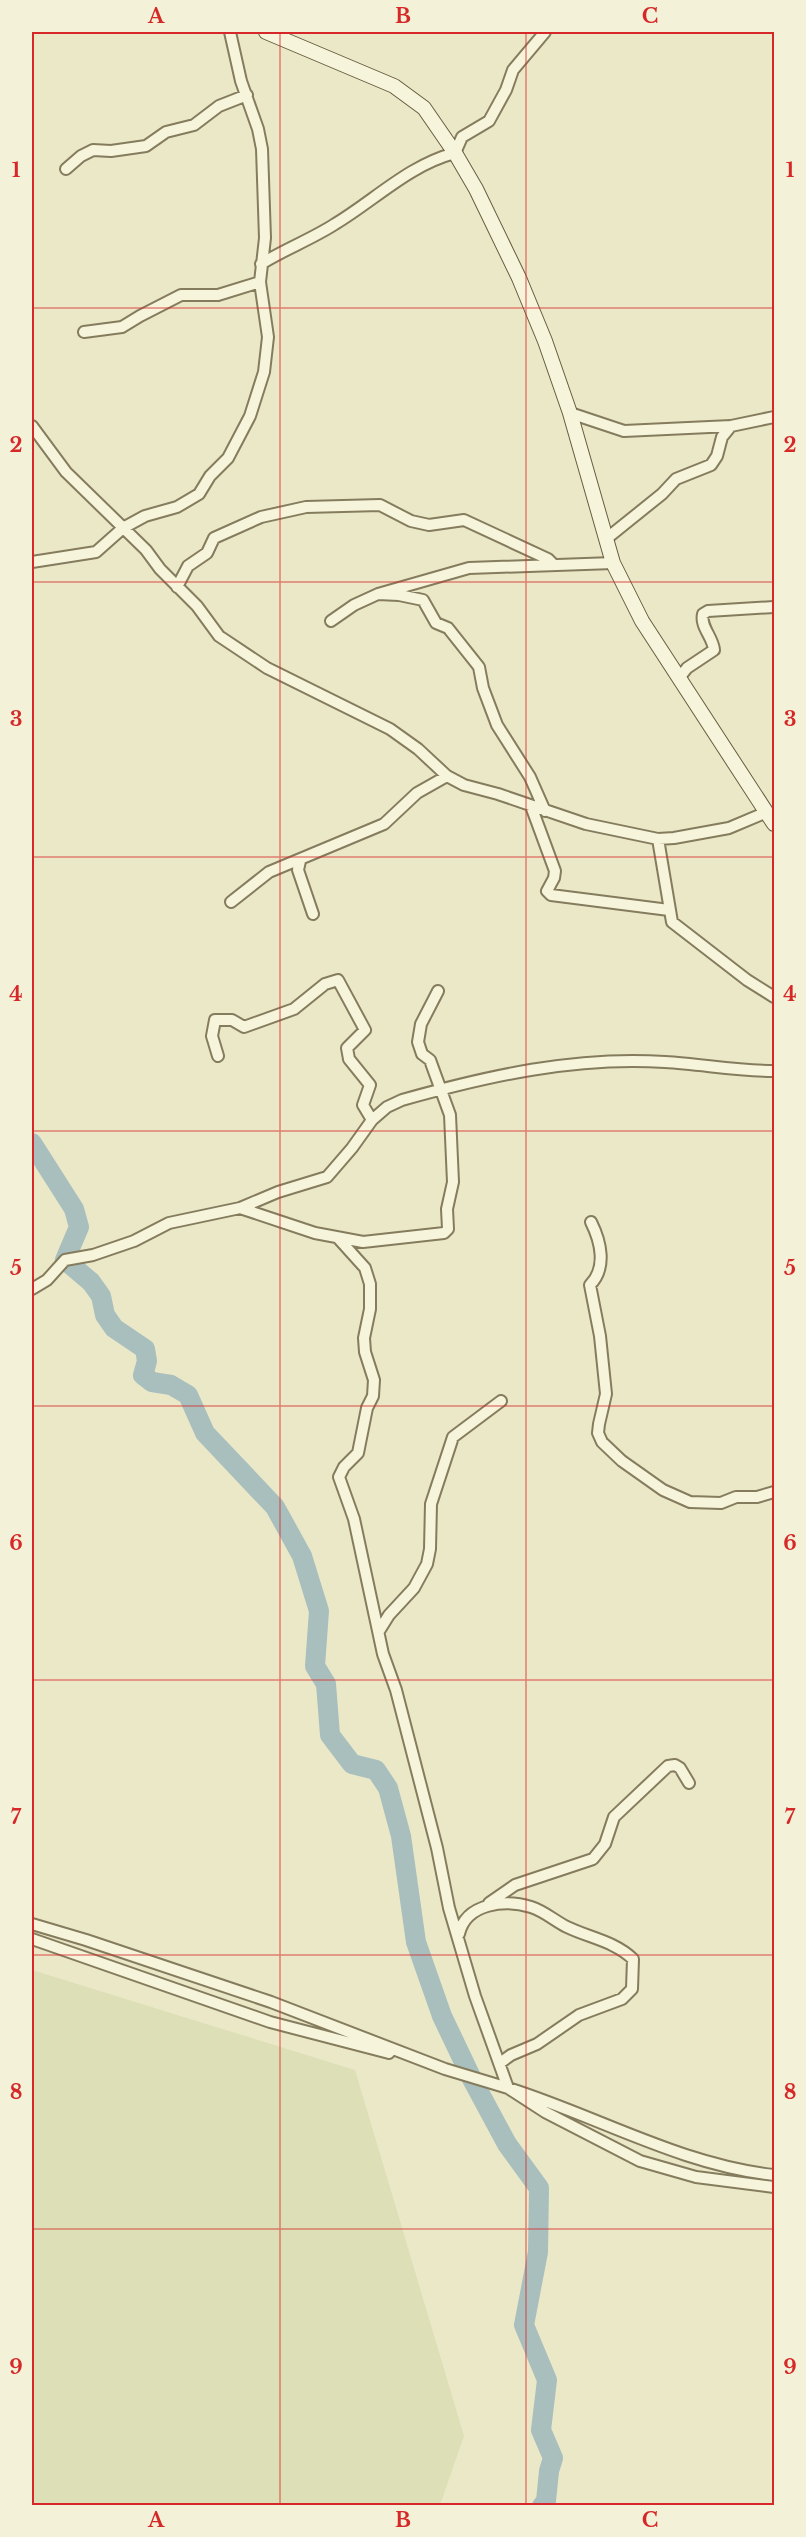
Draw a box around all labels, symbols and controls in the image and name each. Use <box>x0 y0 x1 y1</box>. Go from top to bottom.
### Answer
text: A <box>147 4 165 28</box>
text: B <box>395 4 411 28</box>
text: C <box>642 4 658 28</box>
text: 1 <box>12 158 21 182</box>
text: 1 <box>786 158 795 182</box>
text: 2 <box>9 433 23 457</box>
text: 2 <box>783 433 797 457</box>
text: 3 <box>10 707 22 731</box>
text: 3 <box>784 707 796 731</box>
text: 4 <box>9 982 23 1006</box>
text: 4 <box>783 982 797 1006</box>
text: 5 <box>10 1256 22 1280</box>
text: 5 <box>784 1256 796 1280</box>
text: 6 <box>9 1531 23 1555</box>
text: 6 <box>783 1531 797 1555</box>
text: 7 <box>11 1805 22 1829</box>
text: 7 <box>785 1805 796 1829</box>
text: 8 <box>10 2080 22 2104</box>
text: 8 <box>784 2080 796 2104</box>
text: 9 <box>9 2355 23 2379</box>
text: 9 <box>783 2355 797 2379</box>
text: A <box>147 2508 165 2532</box>
text: B <box>395 2508 411 2532</box>
text: C <box>642 2508 658 2532</box>

